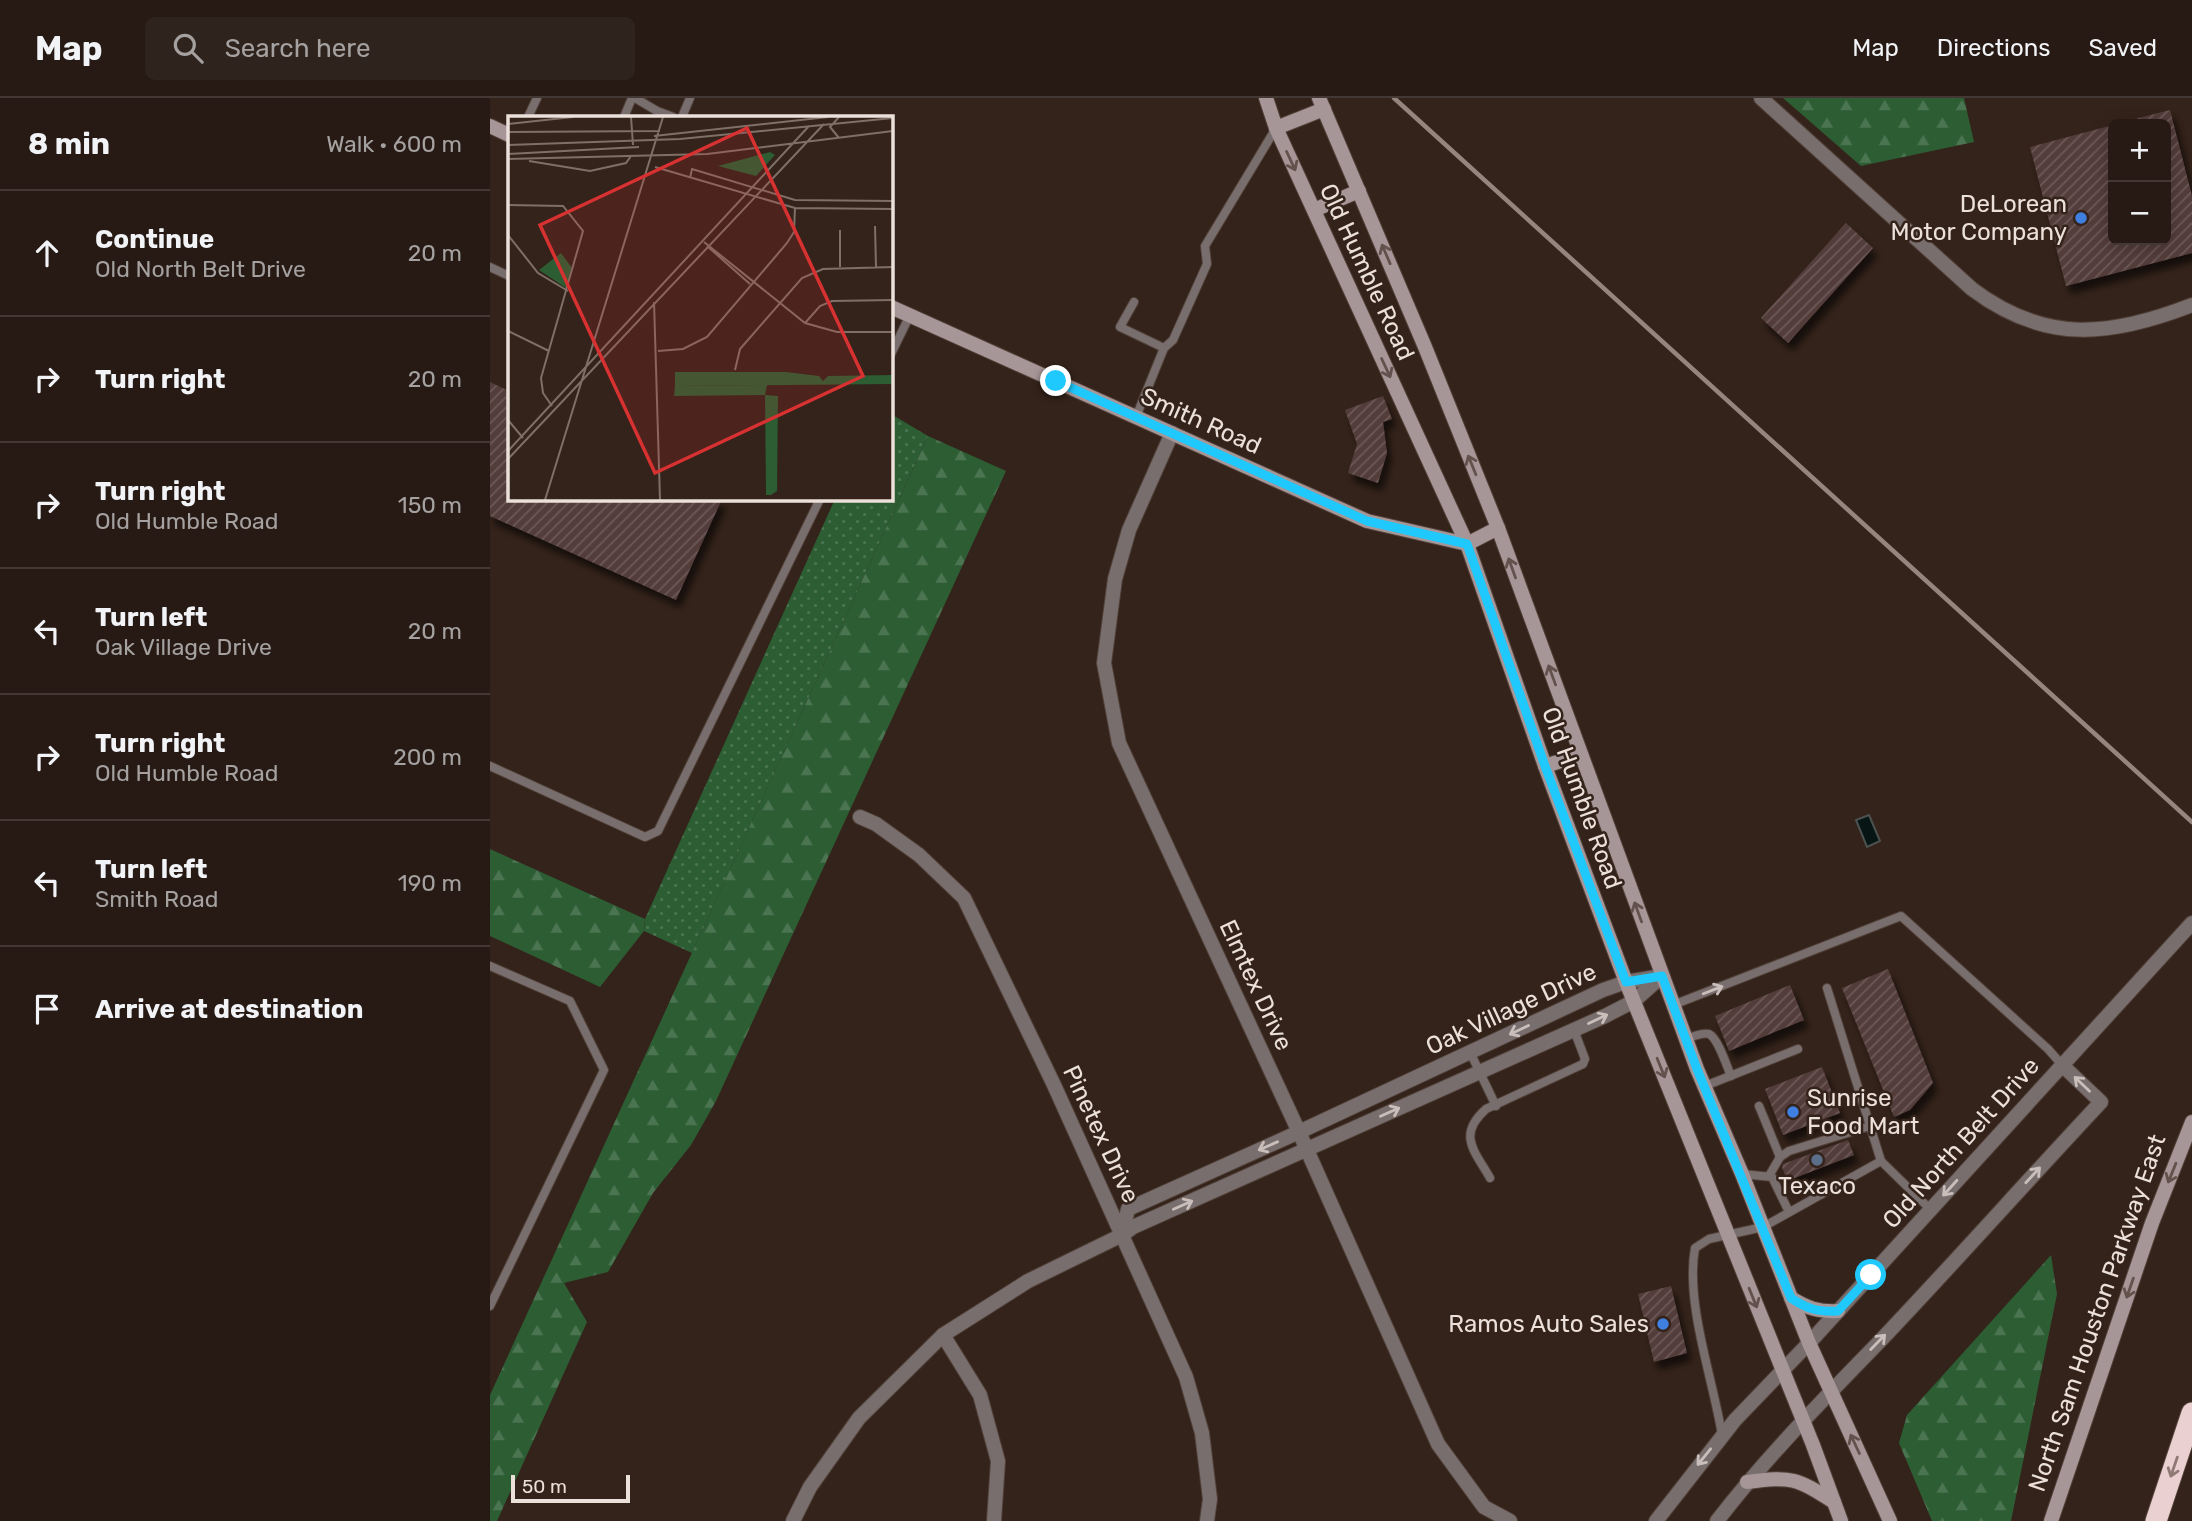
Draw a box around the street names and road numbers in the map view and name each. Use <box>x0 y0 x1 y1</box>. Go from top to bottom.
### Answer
street label: Old Humble Road <box>1314 179 1420 365</box>
street label: Smith Road <box>1136 382 1266 460</box>
street label: Old Humble Road <box>1536 703 1628 893</box>
street label: Elmtex Drive <box>1214 915 1298 1055</box>
street label: Oak Village Drive <box>1421 957 1601 1061</box>
street label: Old North Belt Drive <box>1877 1052 2045 1234</box>
street label: Pinetex Drive <box>1057 1061 1145 1207</box>
street label: North Sam Houston Parkway East <box>2023 1131 2171 1495</box>

